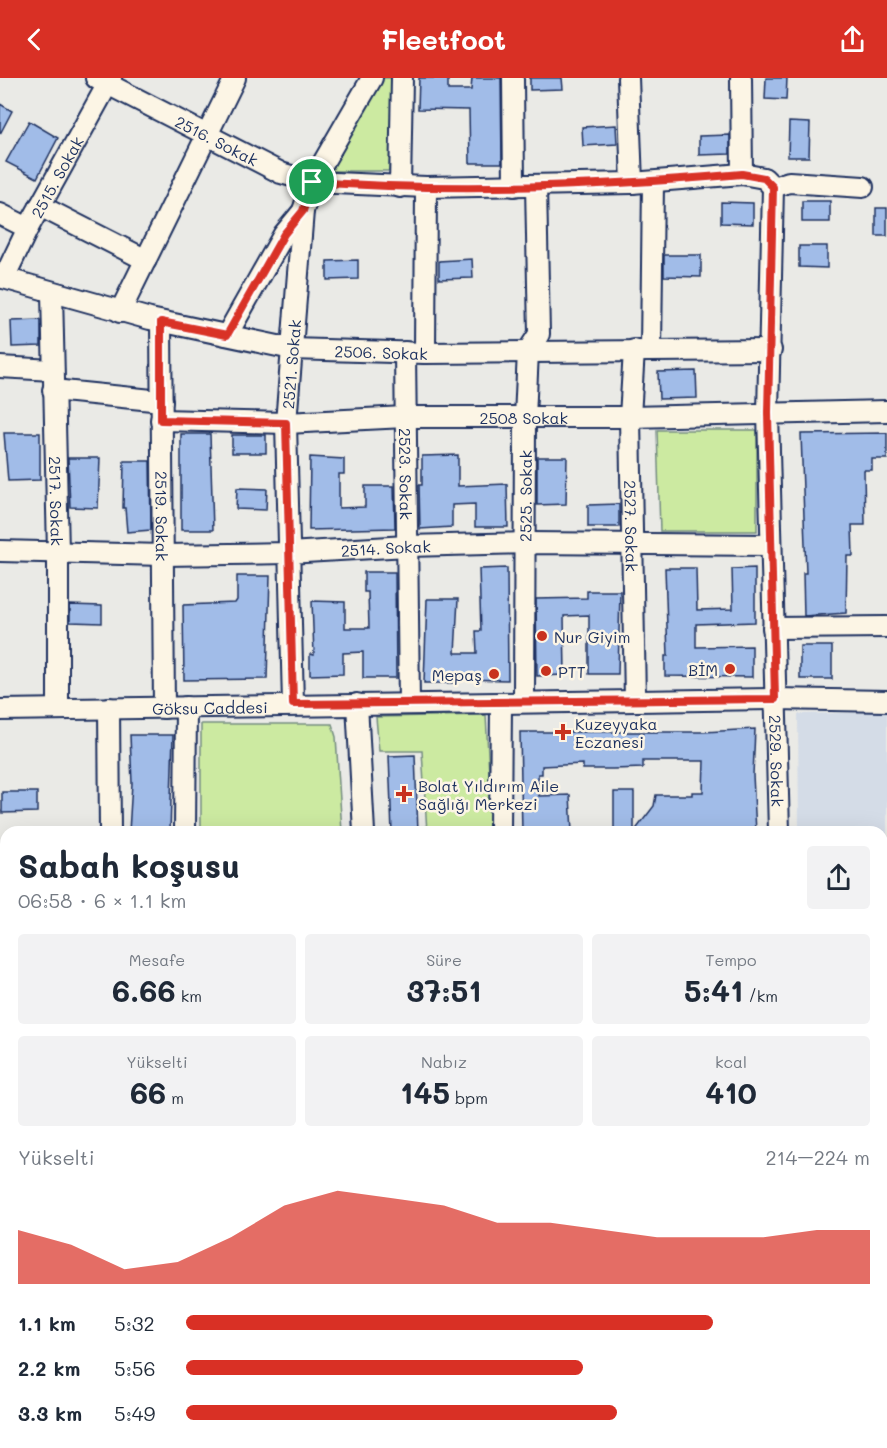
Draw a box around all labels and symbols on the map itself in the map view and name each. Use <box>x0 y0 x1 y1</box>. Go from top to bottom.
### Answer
street label: 2516. Sokak <box>172 110 262 170</box>
street label: 2515. Sokak <box>25 132 87 221</box>
pin <box>286 156 337 207</box>
street label: 2521. Sokak <box>277 319 305 410</box>
street label: 2506. Sokak <box>334 340 428 364</box>
street label: 2508 Sokak <box>480 407 568 428</box>
street label: 2523. Sokak <box>395 428 417 520</box>
street label: 2525. Sokak <box>514 450 535 542</box>
street label: 2517. Sokak <box>45 456 68 546</box>
street label: 2519. Sokak <box>152 471 173 561</box>
street label: 2527. Sokak <box>621 480 643 572</box>
street label: 2514. Sokak <box>340 535 431 560</box>
place label: Nur Giyim <box>554 626 630 647</box>
marker: Nur Giyim <box>535 629 549 643</box>
place label: BİM <box>688 659 718 680</box>
place label: PTT <box>558 661 586 682</box>
marker: BİM <box>723 662 737 676</box>
place label: Mepaş <box>432 664 482 685</box>
marker: PTT <box>539 664 553 678</box>
marker: Mepaş <box>487 667 501 681</box>
street label: Göksu Caddesi <box>152 696 268 718</box>
place label: Kuzeyyaka Eczanesi <box>575 713 657 752</box>
street label: 2529. Sokak <box>765 715 789 807</box>
marker: Kuzeyyaka Eczanesi <box>556 725 570 739</box>
place label: Bolat Yıldırım Aile Sağlığı Merkezi <box>418 775 559 814</box>
marker: Bolat Yıldırım Aile Sağlığı Merkezi <box>395 785 413 803</box>

